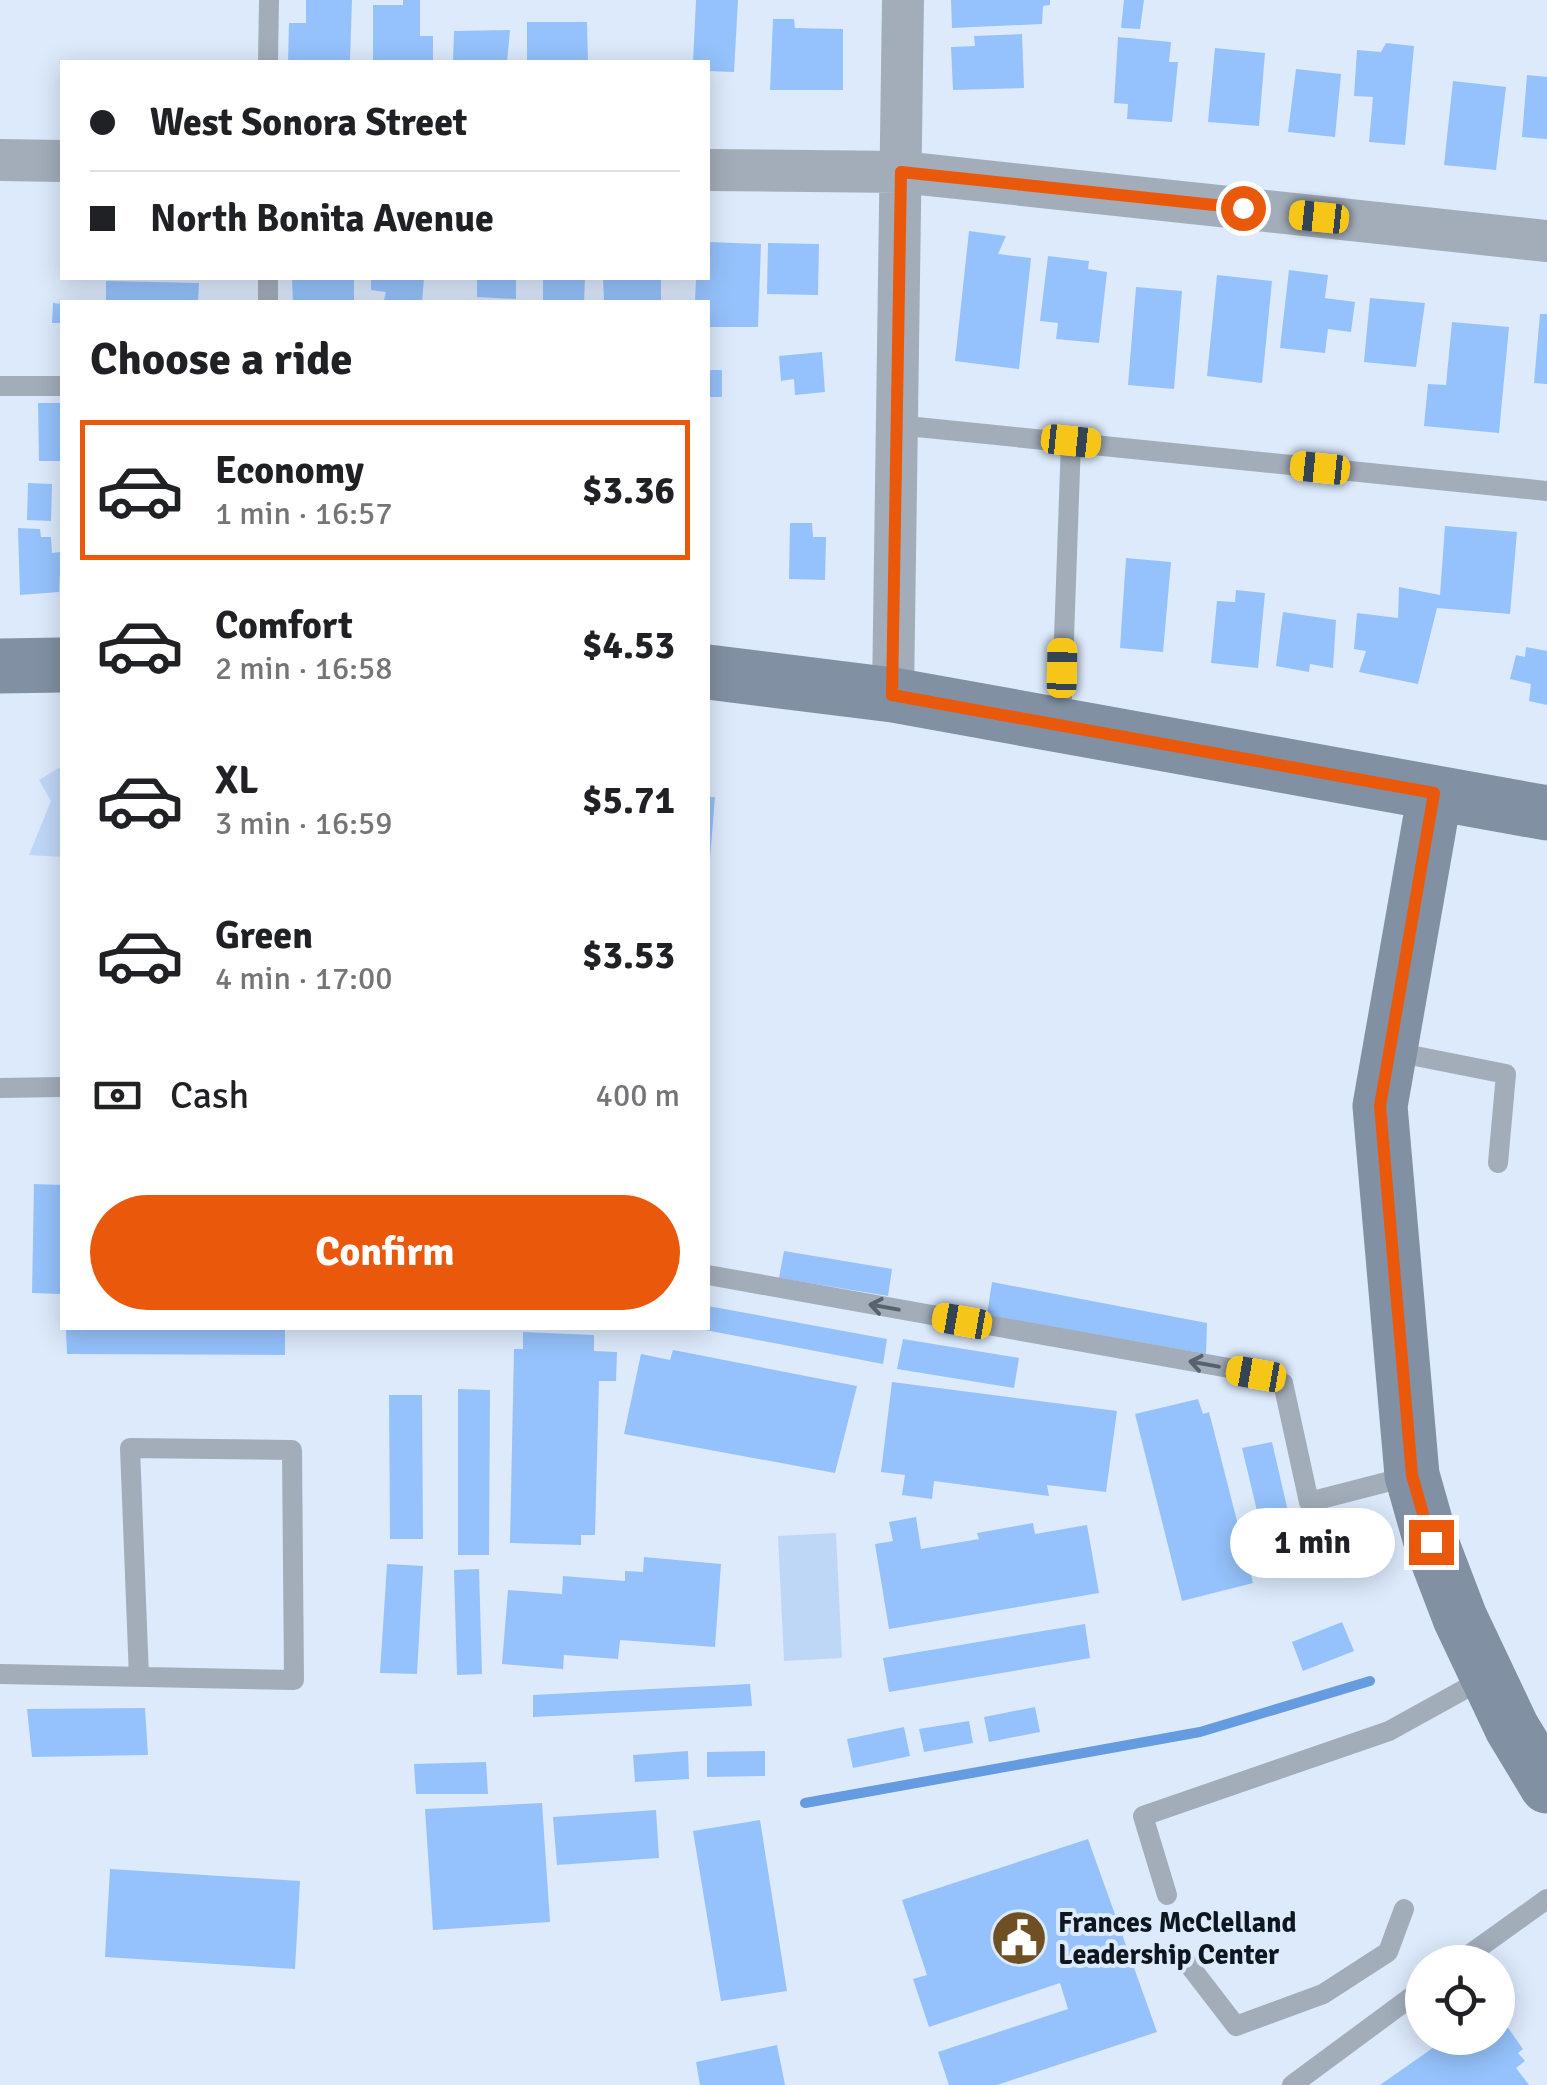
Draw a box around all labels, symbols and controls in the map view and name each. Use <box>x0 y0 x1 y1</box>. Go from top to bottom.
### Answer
text: West Sonora Street <box>150 99 467 146</box>
route start <box>1221 186 1266 231</box>
text: North Bonita Avenue <box>150 195 494 242</box>
car <box>1288 199 1350 235</box>
text: Choose a ride <box>90 332 353 387</box>
car <box>1040 423 1102 459</box>
icon: car <box>95 445 185 535</box>
text: Economy <box>215 447 364 494</box>
car <box>1289 450 1351 486</box>
text: $3.36 <box>582 467 675 514</box>
text: 1 min · 16:57 <box>215 494 393 533</box>
icon: car <box>95 600 185 690</box>
text: Comfort <box>215 602 353 649</box>
text: $4.53 <box>582 622 675 669</box>
car <box>1046 638 1078 698</box>
text: 2 min · 16:58 <box>215 649 393 688</box>
icon: car <box>95 755 185 845</box>
text: XL <box>215 757 258 804</box>
text: $5.71 <box>582 777 675 824</box>
text: 3 min · 16:59 <box>215 804 393 843</box>
icon: car <box>95 910 185 1000</box>
text: Green <box>215 912 313 959</box>
text: $3.53 <box>582 932 675 979</box>
text: 4 min · 17:00 <box>215 959 393 998</box>
icon: cash <box>90 1068 145 1123</box>
text: Cash <box>170 1072 249 1119</box>
text: 400 m <box>596 1076 680 1115</box>
button: Confirm <box>90 1195 680 1310</box>
one-way arrow <box>869 1297 901 1316</box>
car <box>930 1301 994 1341</box>
one-way arrow <box>1189 1354 1221 1373</box>
car <box>1224 1354 1288 1394</box>
callout: 1 min <box>1231 1507 1396 1577</box>
route end <box>1409 1520 1454 1565</box>
text: 1 min <box>1274 1523 1351 1562</box>
place label: Frances McClelland Leadership Center <box>1058 1906 1297 1972</box>
public building icon: Frances McClelland Leadership Center <box>989 1908 1049 1968</box>
map controls <box>1405 1945 1515 2055</box>
button: locate <box>1405 1945 1515 2055</box>

